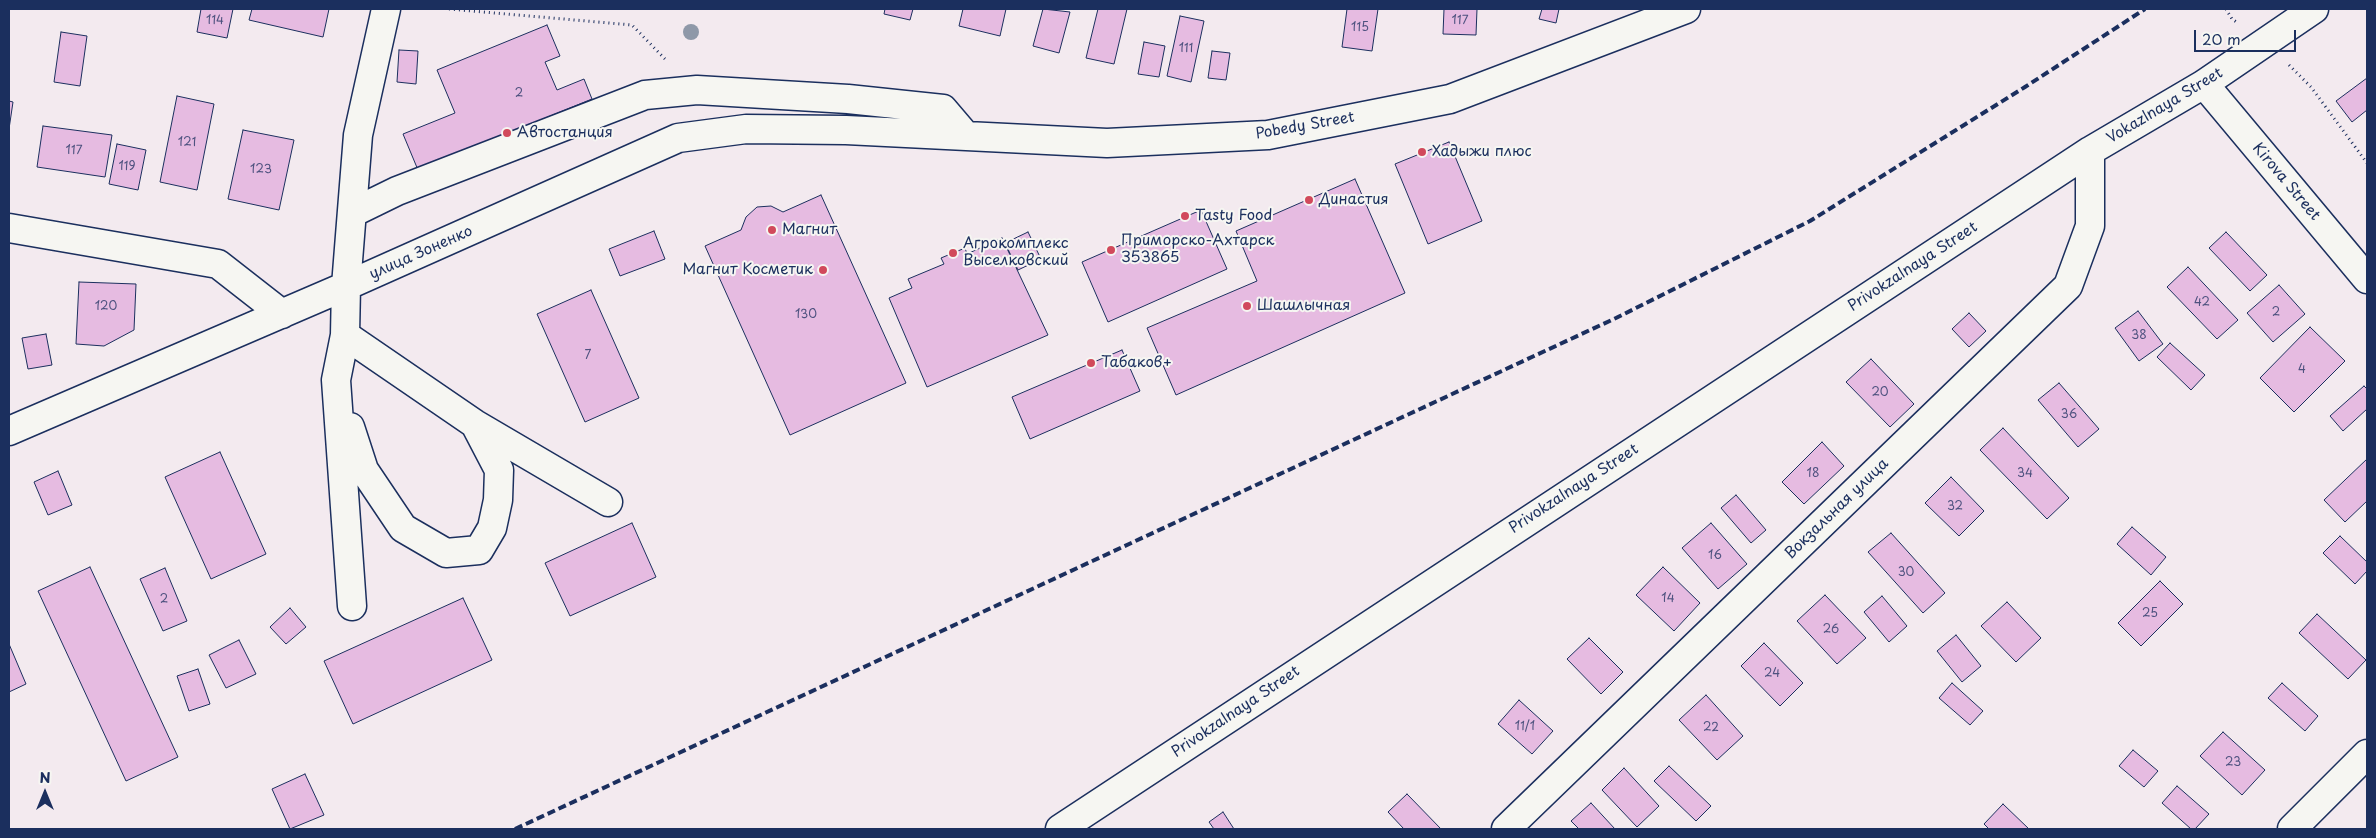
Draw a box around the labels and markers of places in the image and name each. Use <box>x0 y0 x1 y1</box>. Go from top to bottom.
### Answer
place label: Автостанция <box>517 124 613 142</box>
marker: Автостанция <box>501 127 513 139</box>
place label: Хадыжи плюс <box>1432 143 1532 161</box>
marker: Хадыжи плюс <box>1416 146 1428 158</box>
place label: Династия <box>1319 191 1389 209</box>
marker: Династия <box>1303 194 1315 206</box>
place label: Tasty Food <box>1195 207 1272 225</box>
marker: Tasty Food <box>1179 210 1191 222</box>
place label: Магнит <box>782 221 837 239</box>
marker: Магнит <box>766 224 778 236</box>
place label: Приморско-Ахтарск 353865 <box>1121 232 1274 267</box>
place label: Агрокомплекс Выселковский <box>963 235 1069 270</box>
marker: Приморско-Ахтарск 353865 <box>1105 244 1117 256</box>
marker: Агрокомплекс Выселковский <box>947 247 959 259</box>
place label: Магнит Косметик <box>683 261 813 279</box>
marker: Магнит Косметик <box>817 264 829 276</box>
place label: Шашлычная <box>1257 297 1350 315</box>
marker: Шашлычная <box>1241 300 1253 312</box>
place label: Табаков+ <box>1101 354 1172 372</box>
marker: Табаков+ <box>1085 357 1097 369</box>

